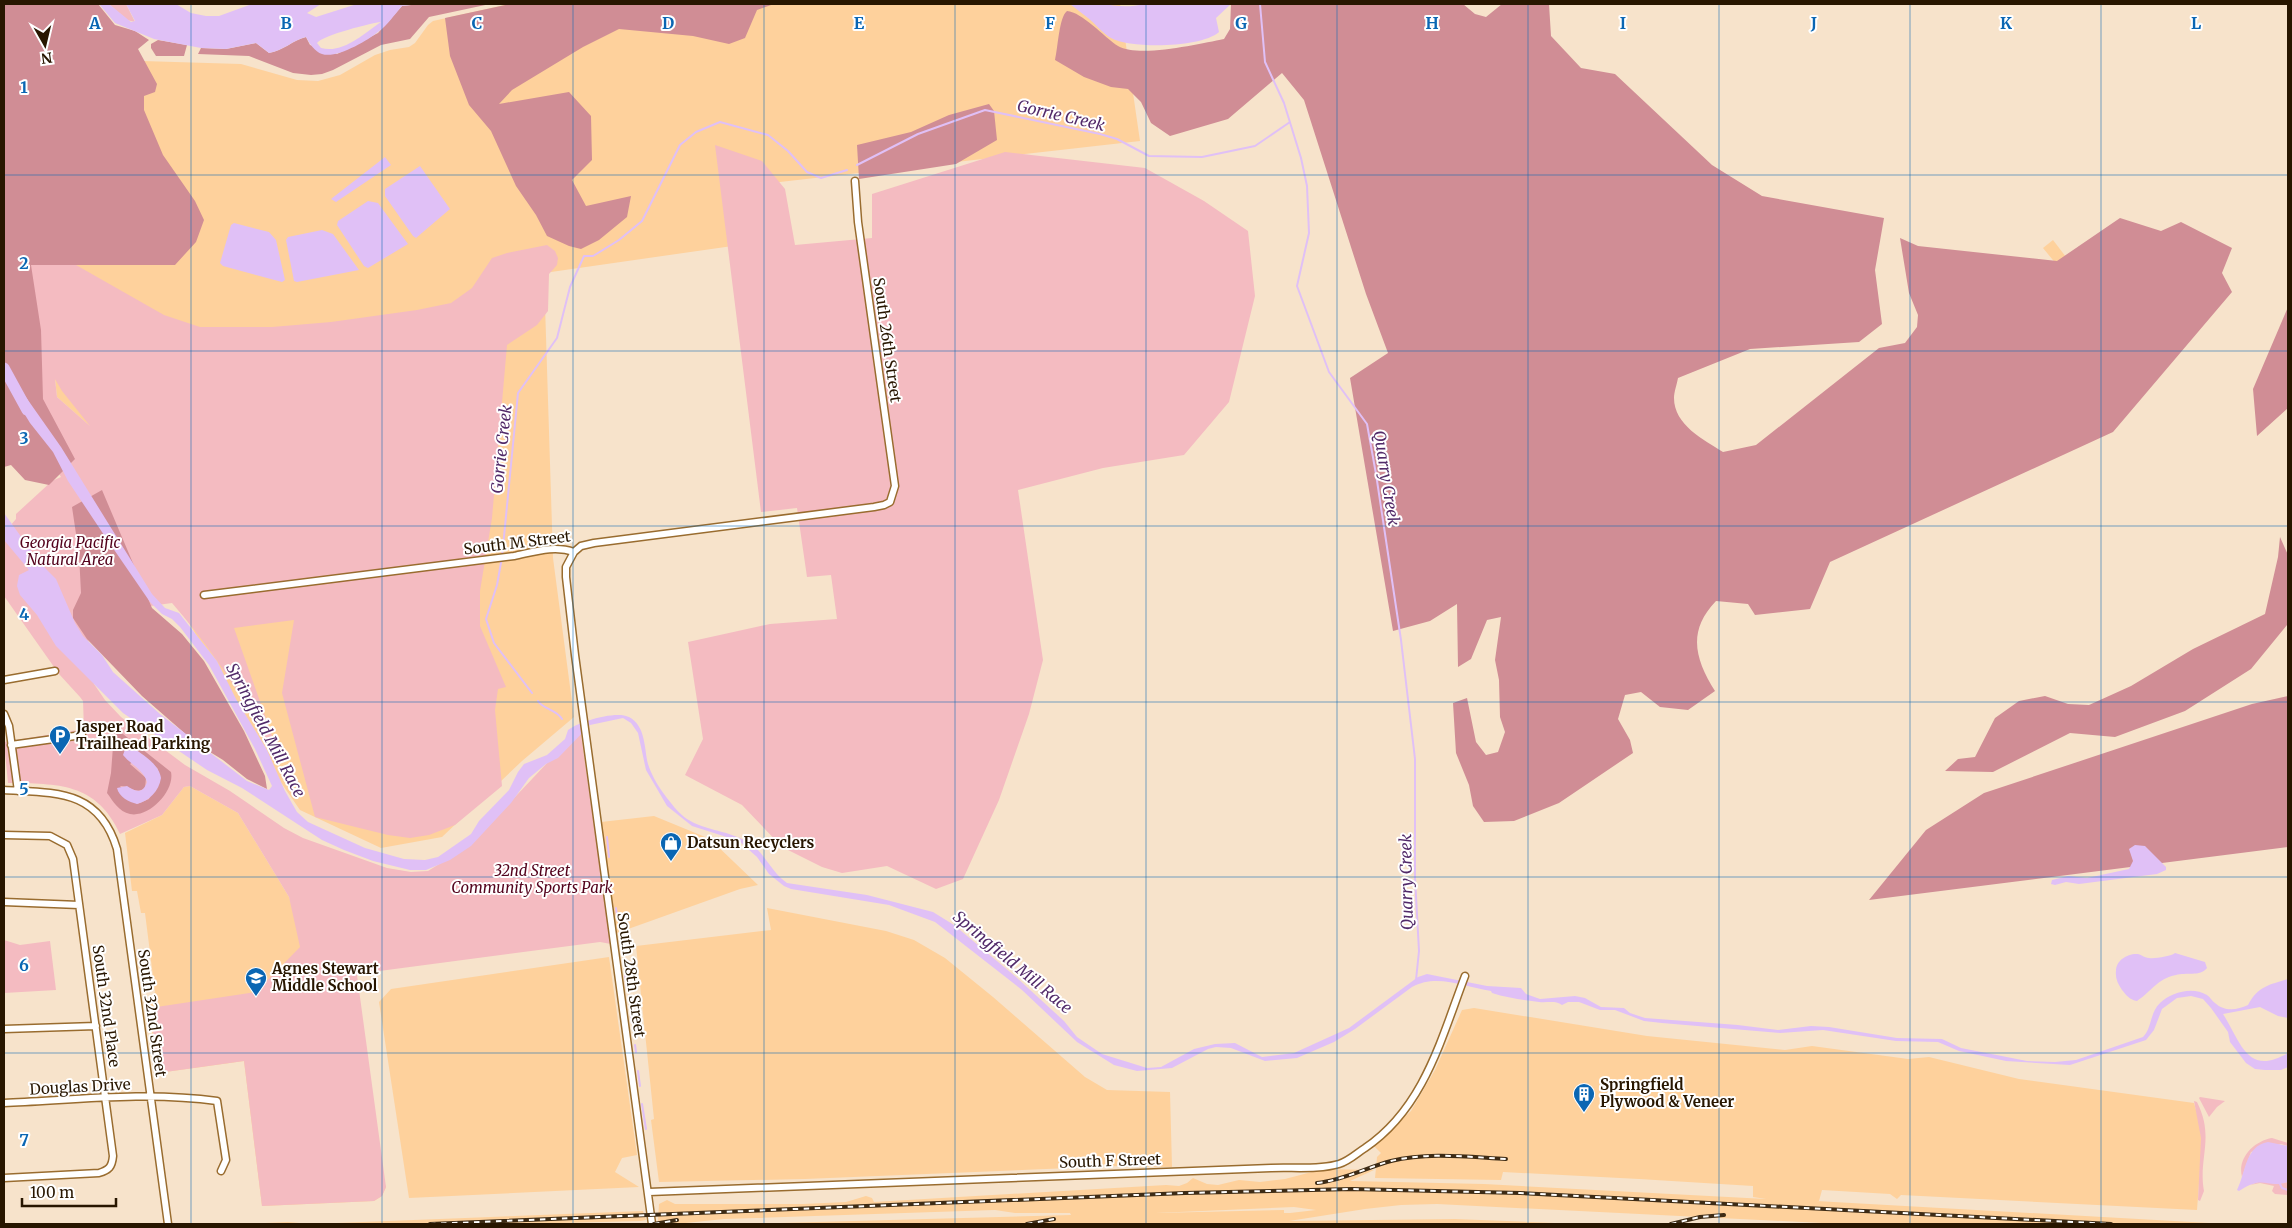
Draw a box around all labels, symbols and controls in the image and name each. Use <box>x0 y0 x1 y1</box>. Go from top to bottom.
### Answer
text: A <box>88 13 101 33</box>
text: B <box>280 13 292 33</box>
text: C <box>472 13 482 33</box>
text: D <box>662 13 674 33</box>
text: E <box>854 13 865 33</box>
text: F <box>1045 13 1055 33</box>
text: G <box>1235 13 1247 33</box>
text: H <box>1425 13 1439 33</box>
text: I <box>1620 13 1626 33</box>
text: J <box>1810 13 1817 33</box>
text: K <box>2000 13 2012 33</box>
text: L <box>2191 13 2201 33</box>
north arrow <box>20 20 70 70</box>
text: N <box>40 48 54 68</box>
text: 1 <box>20 77 28 97</box>
water label: Gorrie Creek <box>1015 95 1107 135</box>
text: 2 <box>19 253 29 273</box>
street label: South 26th Street <box>869 276 906 404</box>
water label: Gorrie Creek <box>486 403 516 494</box>
text: 3 <box>19 428 29 448</box>
water label: Quarry Creek <box>1370 429 1404 527</box>
street label: South M Street <box>462 526 572 558</box>
park label: Georgia Pacific Natural Area <box>20 533 120 569</box>
text: 4 <box>19 604 29 624</box>
water label: Springfield Mill Race <box>222 659 310 801</box>
place label: Jasper Road Trailhead Parking <box>75 717 211 753</box>
parking icon: Jasper Road Trailhead Parking <box>48 724 72 755</box>
text: 5 <box>19 779 29 799</box>
shop icon: Datsun Recyclers <box>659 831 683 862</box>
place label: Datsun Recyclers <box>687 833 815 852</box>
water label: Quarry Creek <box>1395 834 1417 930</box>
park label: 32nd Street Community Sports Park <box>451 861 614 897</box>
water label: Springfield Mill Race <box>949 906 1077 1018</box>
street label: South 28th Street <box>613 911 650 1039</box>
street label: South 32nd Place <box>89 944 125 1068</box>
street label: South 32nd Street <box>134 948 171 1078</box>
text: 6 <box>19 955 29 975</box>
place label: Agnes Stewart Middle School <box>271 959 379 995</box>
school or university icon: Agnes Stewart Middle School <box>244 966 268 997</box>
street label: Douglas Drive <box>29 1074 131 1099</box>
place label: Springfield Plywood & Veneer <box>1600 1075 1734 1111</box>
building icon: Springfield Plywood & Veneer <box>1572 1082 1596 1113</box>
text: 7 <box>19 1130 29 1150</box>
street label: South F Street <box>1059 1149 1161 1172</box>
scale bar <box>22 1176 116 1208</box>
text: 100 m <box>30 1183 74 1202</box>

